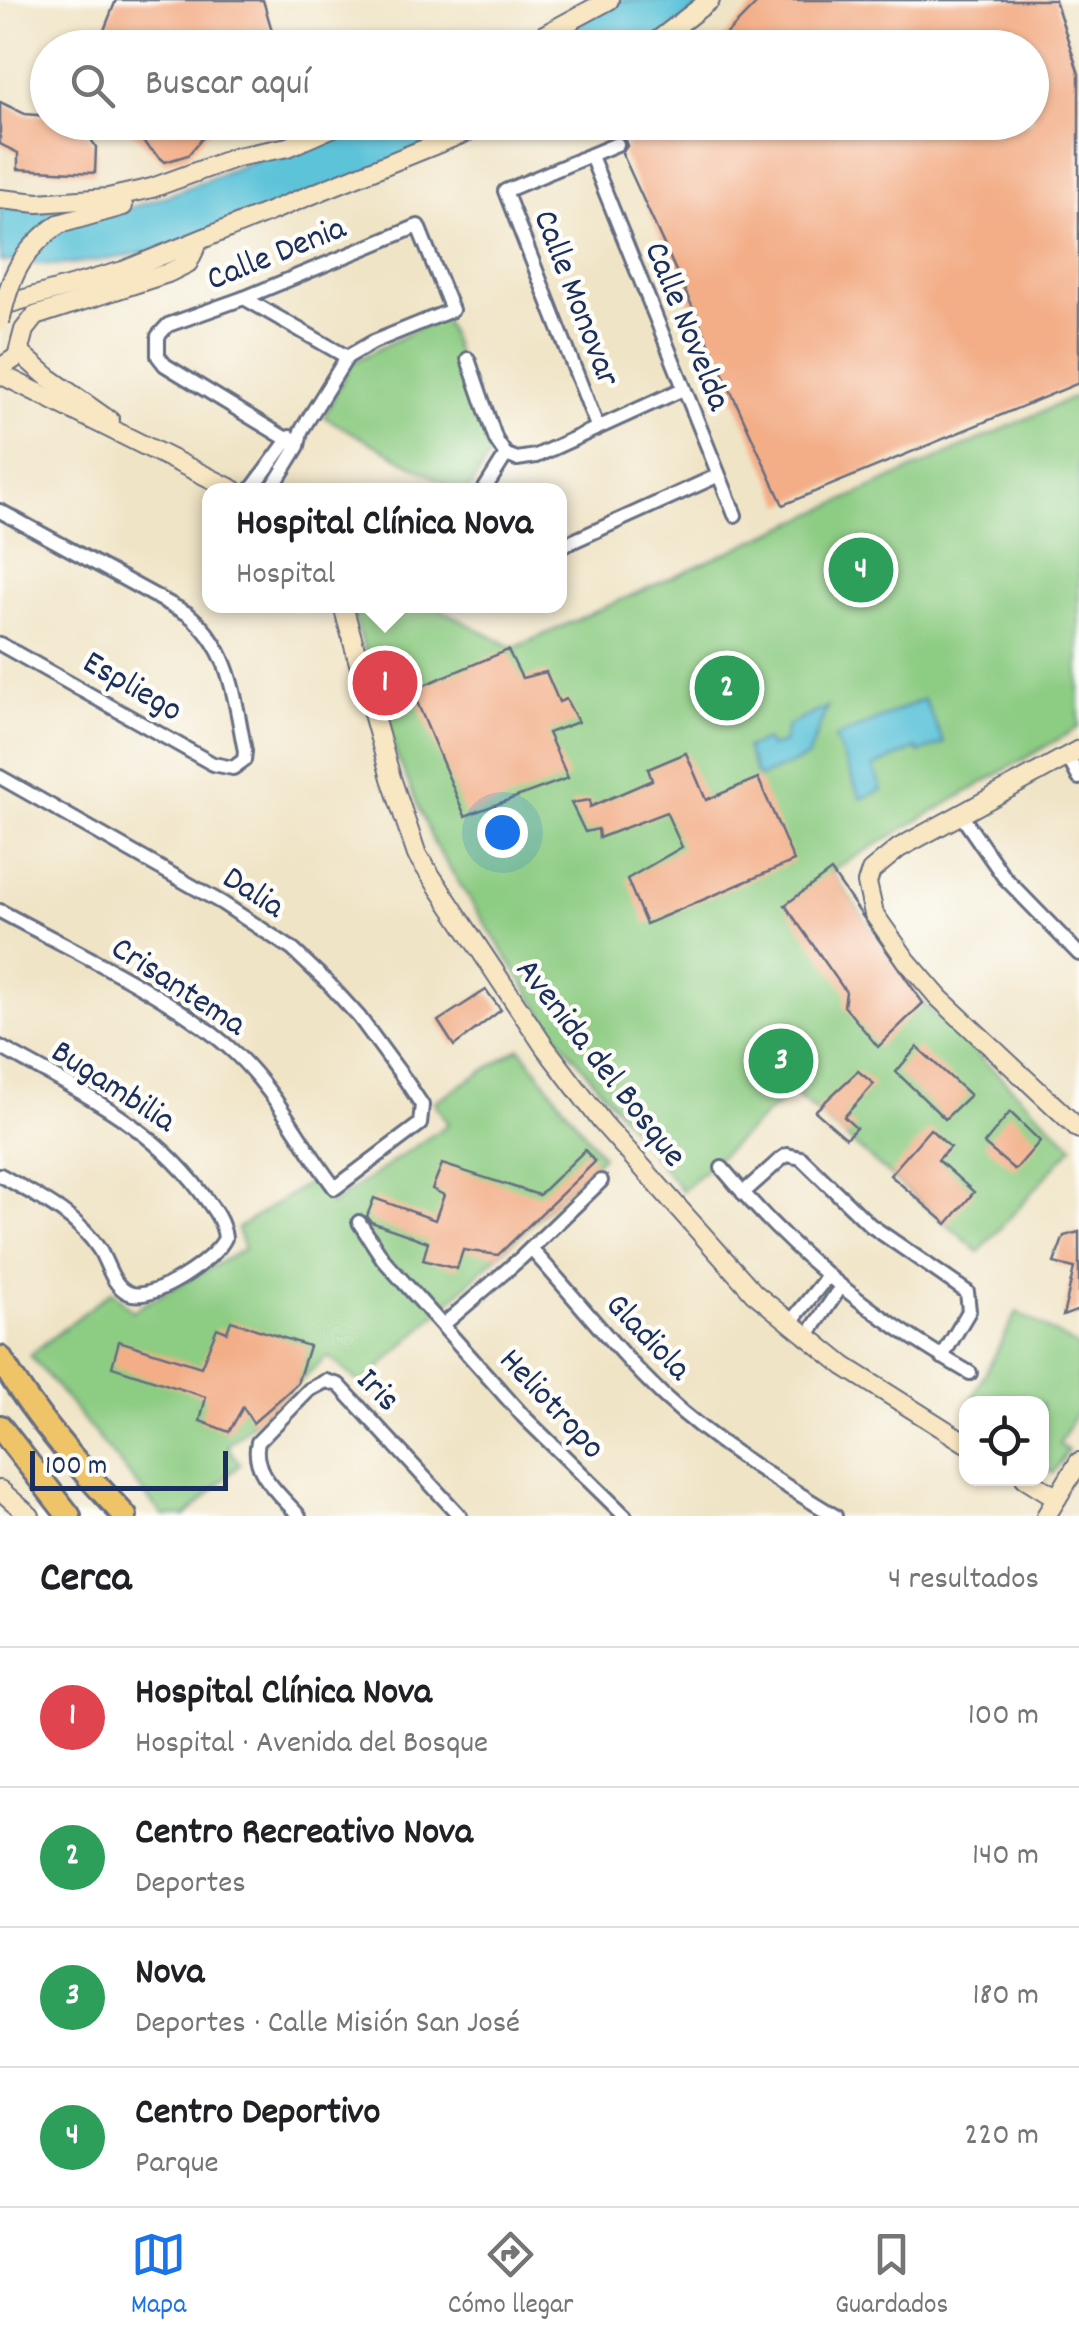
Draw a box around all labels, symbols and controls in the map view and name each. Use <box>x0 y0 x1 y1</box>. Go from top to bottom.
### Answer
search box <box>30 30 1049 140</box>
icon: search <box>65 58 120 113</box>
text: Buscar aquí <box>145 58 309 113</box>
street label: Calle Monovar <box>518 203 631 394</box>
street label: Calle Denia <box>200 205 355 306</box>
street label: Calle Novelda <box>629 235 742 419</box>
popup <box>202 483 567 613</box>
text: Hospital Clínica Nova <box>236 498 533 553</box>
pin: 4 <box>828 532 894 608</box>
text: Hospital <box>236 553 335 599</box>
street label: Espliego <box>72 640 191 737</box>
pin: 1 <box>352 646 418 720</box>
pin: 2 <box>694 650 760 726</box>
your location <box>477 807 528 858</box>
street label: Dalia <box>211 855 294 933</box>
street label: Crisantema <box>100 926 255 1051</box>
street label: Avenida del Bosque <box>501 949 697 1179</box>
pin: 3 <box>748 1024 814 1098</box>
street label: Bugambilia <box>40 1029 185 1148</box>
street label: Gladiola <box>592 1283 701 1394</box>
street label: Heliotropo <box>485 1338 615 1472</box>
street label: Iris <box>343 1358 410 1425</box>
map controls <box>959 1396 1049 1486</box>
button: locate <box>959 1396 1049 1486</box>
scale bar <box>30 1446 228 1490</box>
text: 100 m <box>45 1448 107 1488</box>
text: Cerca <box>40 1551 131 1611</box>
text: 4 resultados <box>888 1558 1039 1604</box>
text: Hospital Clínica Nova <box>135 1667 432 1722</box>
text: 1 <box>69 1694 76 1740</box>
text: 100 m <box>968 1694 1039 1740</box>
text: Hospital · Avenida del Bosque <box>135 1722 488 1768</box>
text: Centro Recreativo Nova <box>135 1807 473 1862</box>
text: 2 <box>66 1834 79 1880</box>
text: 140 m <box>972 1834 1039 1880</box>
text: Deportes <box>135 1862 246 1908</box>
text: Nova <box>135 1947 204 2002</box>
text: 3 <box>65 1974 80 2020</box>
text: 180 m <box>972 1974 1039 2020</box>
text: Deportes · Calle Misión San José <box>135 2002 520 2048</box>
text: Centro Deportivo <box>135 2087 380 2142</box>
text: 4 <box>66 2114 79 2160</box>
text: 220 m <box>964 2114 1039 2160</box>
text: Parque <box>135 2142 219 2188</box>
tab: Mapa <box>131 2227 186 2327</box>
tab: Cómo llegar <box>448 2227 574 2327</box>
tab: Guardados <box>835 2227 948 2327</box>

